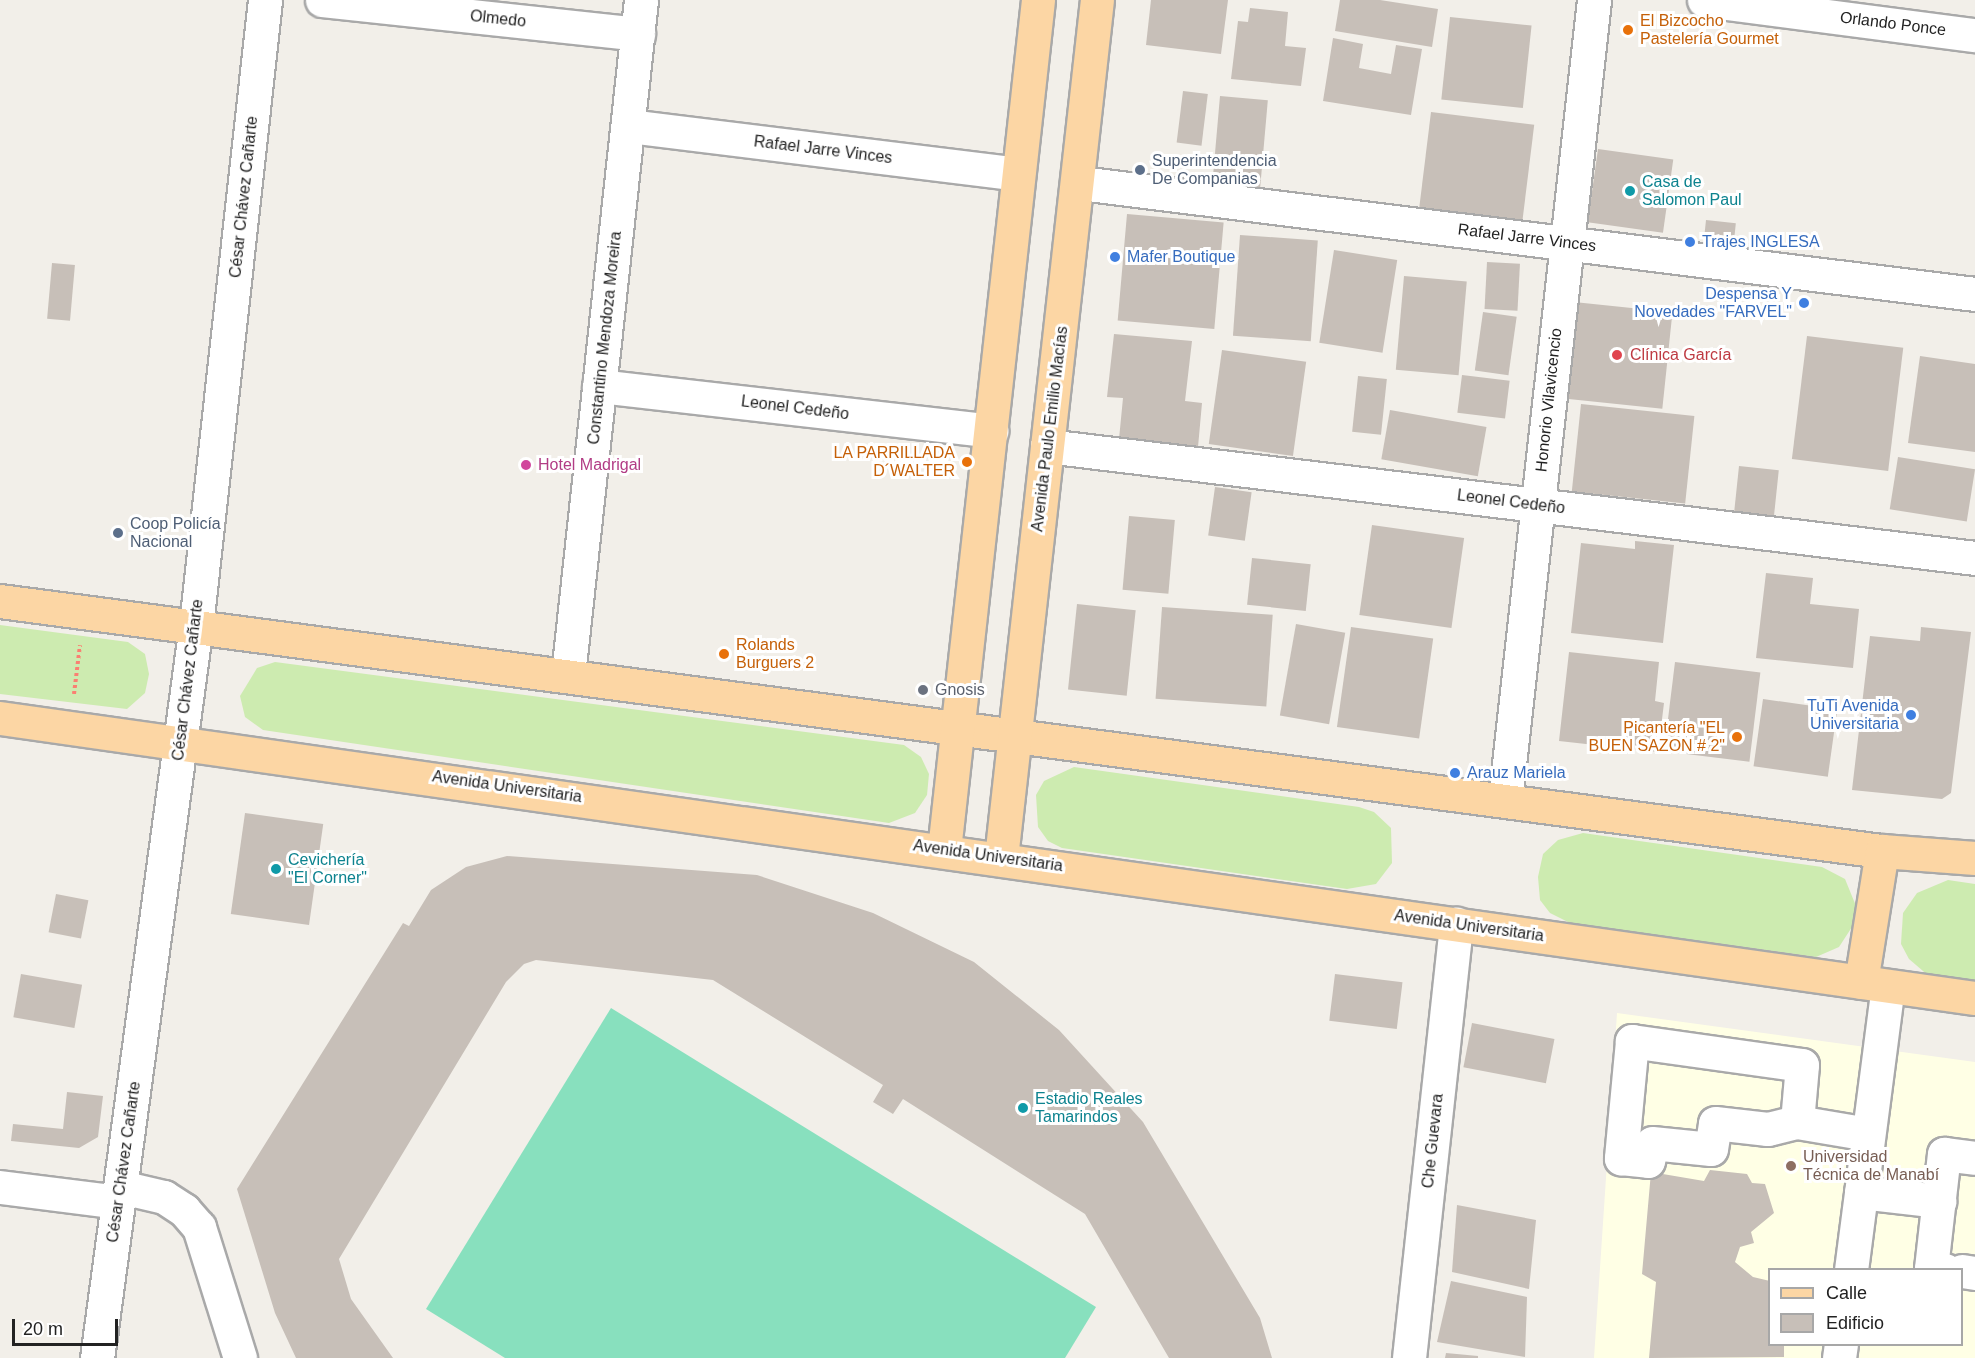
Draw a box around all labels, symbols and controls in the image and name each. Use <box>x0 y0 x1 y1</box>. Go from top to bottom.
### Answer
street label: Olmedo <box>469 7 527 31</box>
street label: Orlando Ponce <box>1839 8 1947 40</box>
place label: El Bizcocho Pastelería Gourmet <box>1640 11 1779 49</box>
marker: El Bizcocho Pastelería Gourmet <box>1621 23 1635 37</box>
street label: César Chávez Cañarte <box>226 115 262 279</box>
street label: Rafael Jarre Vinces <box>753 132 893 168</box>
place label: Superintendencia De Companias <box>1152 151 1277 189</box>
marker: Superintendencia De Companias <box>1133 163 1147 177</box>
place label: Casa de Salomon Paul <box>1642 172 1742 210</box>
marker: Casa de Salomon Paul <box>1623 184 1637 198</box>
street label: Rafael Jarre Vinces <box>1457 220 1597 256</box>
street label: Constantino Mendoza Moreira <box>584 230 626 446</box>
place label: Trajes INGLESA <box>1702 232 1820 252</box>
marker: Trajes INGLESA <box>1683 235 1697 249</box>
place label: Mafer Boutique <box>1127 247 1236 267</box>
marker: Mafer Boutique <box>1108 250 1122 264</box>
place label: Despensa Y Novedades "FARVEL" <box>1634 284 1792 322</box>
marker: Despensa Y Novedades "FARVEL" <box>1797 296 1811 310</box>
street label: Avenida Paulo Emilio Macías <box>1028 325 1072 533</box>
street label: Honorio Vilavicencio <box>1532 327 1566 473</box>
place label: Clínica García <box>1630 345 1731 365</box>
marker: Clínica García <box>1608 346 1626 364</box>
street label: Leonel Cedeño <box>740 392 850 424</box>
place label: LA PARRILLADA D´WALTER <box>833 443 955 481</box>
place label: Hotel Madrigal <box>538 455 641 475</box>
marker: LA PARRILLADA D´WALTER <box>960 455 974 469</box>
marker: Hotel Madrigal <box>519 458 533 472</box>
street label: Leonel Cedeño <box>1456 486 1566 518</box>
place label: Coop Policía Nacional <box>130 514 221 552</box>
marker: Coop Policía Nacional <box>111 526 125 540</box>
street label: César Chávez Cañarte <box>169 598 207 762</box>
place label: Rolands Burguers 2 <box>736 635 814 673</box>
marker: Rolands Burguers 2 <box>717 647 731 661</box>
place label: Gnosis <box>935 680 985 700</box>
marker: Gnosis <box>916 683 930 697</box>
place label: TuTi Avenida Universitaria <box>1806 696 1899 734</box>
marker: TuTi Avenida Universitaria <box>1904 708 1918 722</box>
place label: Picantería "EL BUEN SAZON # 2" <box>1589 718 1725 756</box>
marker: Picantería "EL BUEN SAZON # 2" <box>1730 730 1744 744</box>
place label: Arauz Mariela <box>1467 763 1566 783</box>
marker: Arauz Mariela <box>1448 766 1462 780</box>
street label: Avenida Universitaria <box>431 767 583 807</box>
street label: Avenida Universitaria <box>912 836 1064 876</box>
place label: Cevichería "El Corner" <box>288 850 367 888</box>
marker: Cevichería "El Corner" <box>269 862 283 876</box>
street label: Avenida Universitaria <box>1393 906 1545 946</box>
street label: César Chávez Cañarte <box>103 1080 145 1244</box>
place label: Estadio Reales Tamarindos <box>1035 1089 1143 1127</box>
street label: Che Guevara <box>1418 1093 1448 1189</box>
marker: Estadio Reales Tamarindos <box>1016 1101 1030 1115</box>
place label: Universidad Técnica de Manabí <box>1803 1147 1939 1185</box>
marker: Universidad Técnica de Manabí <box>1784 1159 1798 1173</box>
legend <box>1768 1268 1963 1346</box>
text: Calle <box>1826 1283 1867 1303</box>
scale bar <box>15 1307 122 1345</box>
text: Edificio <box>1826 1313 1884 1333</box>
text: 20 m <box>23 1319 63 1339</box>

